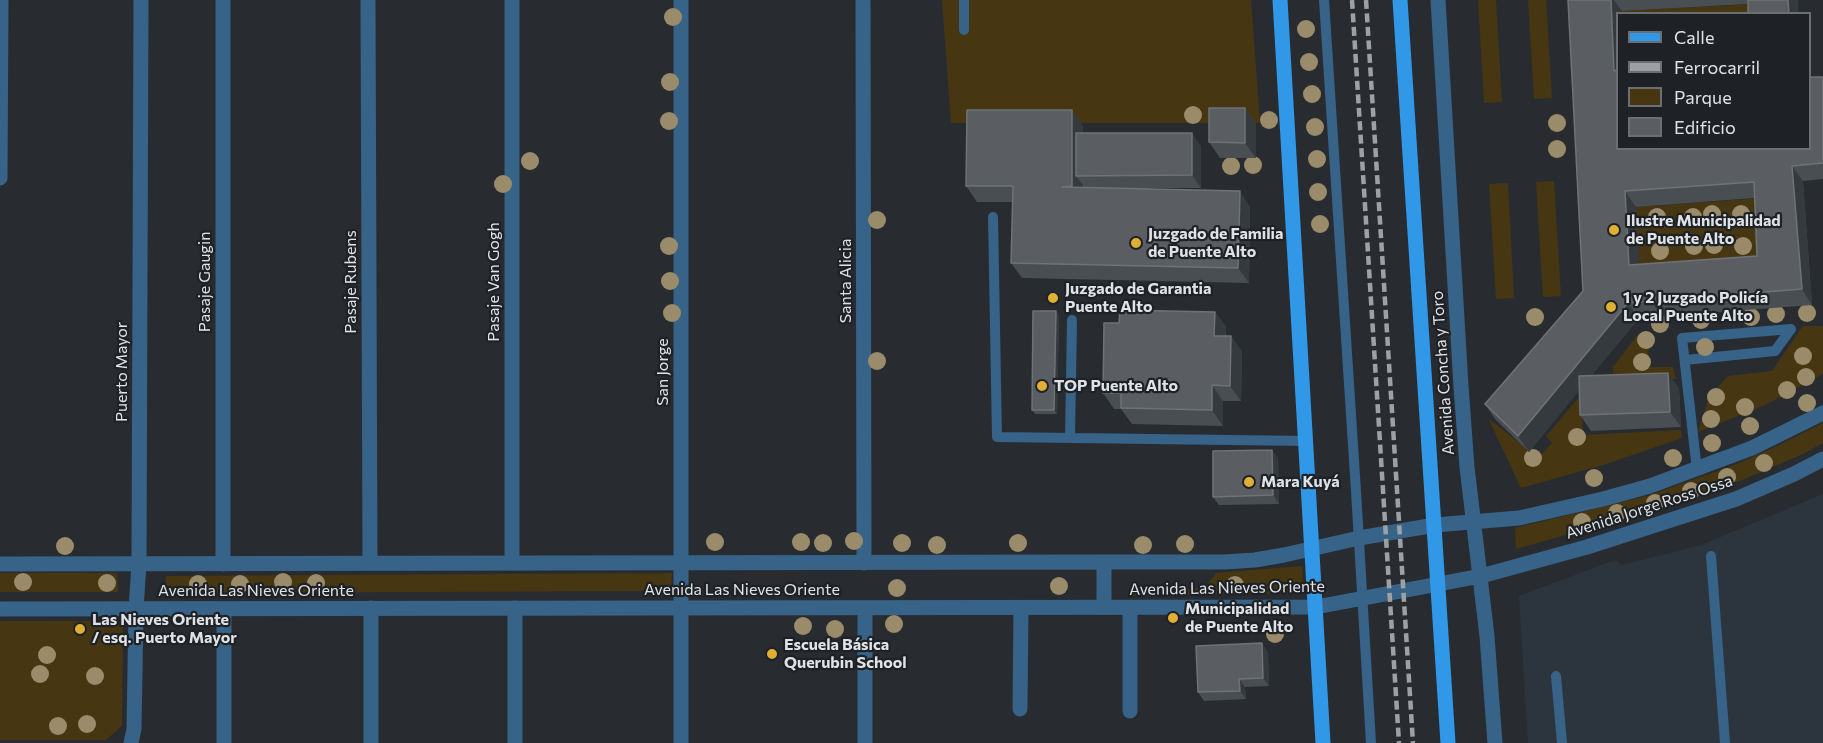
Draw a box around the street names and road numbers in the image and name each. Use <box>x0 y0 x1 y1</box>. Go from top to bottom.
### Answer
street label: Pasaje Van Gogh <box>484 222 504 342</box>
street label: Pasaje Rubens <box>341 230 361 334</box>
street label: Pasaje Gaugin <box>195 232 215 332</box>
street label: Santa Alicia <box>836 239 856 323</box>
street label: Avenida Concha y Toro <box>1428 290 1458 456</box>
street label: Puerto Mayor <box>112 322 132 422</box>
street label: San Jorge <box>653 338 673 406</box>
street label: Avenida Jorge Ross Ossa <box>1563 471 1735 543</box>
street label: Avenida Las Nieves Oriente <box>1129 577 1325 599</box>
street label: Avenida Las Nieves Oriente <box>644 580 840 600</box>
street label: Avenida Las Nieves Oriente <box>158 581 354 601</box>

